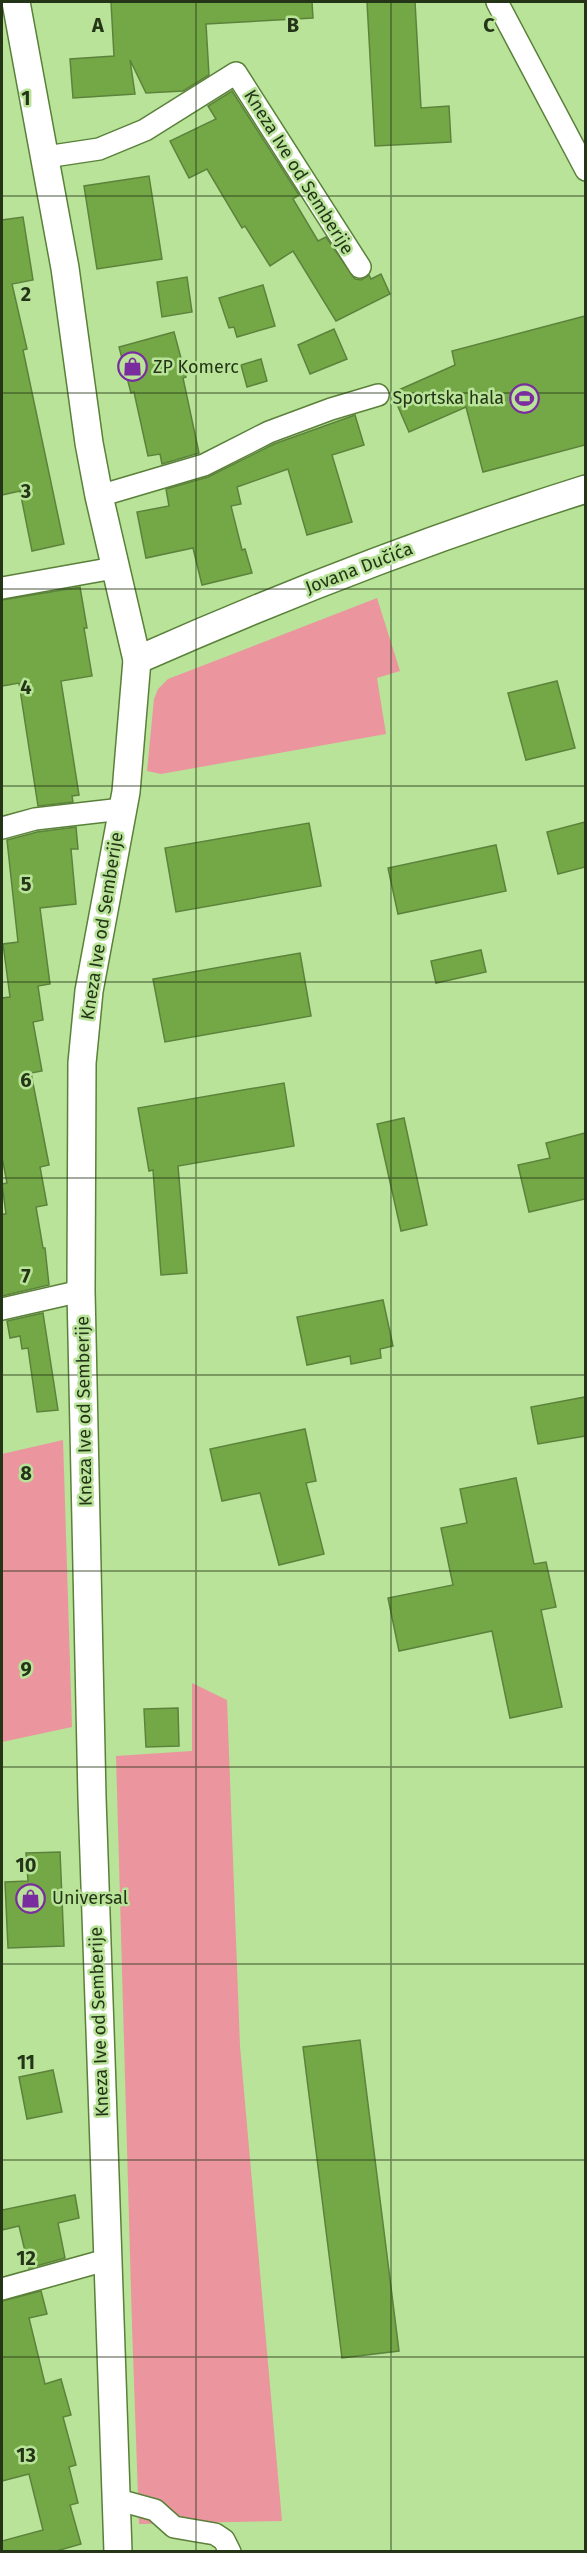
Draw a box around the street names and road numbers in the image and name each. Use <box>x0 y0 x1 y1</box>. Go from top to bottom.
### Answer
street label: Kneza Ive od Semberije <box>239 86 359 258</box>
street label: Jovana Dučića <box>302 537 416 599</box>
street label: Kneza Ive od Semberije <box>76 830 128 1022</box>
street label: Kneza Ive od Semberije <box>71 1316 97 1506</box>
street label: Kneza Ive od Semberije <box>85 1927 113 2117</box>

